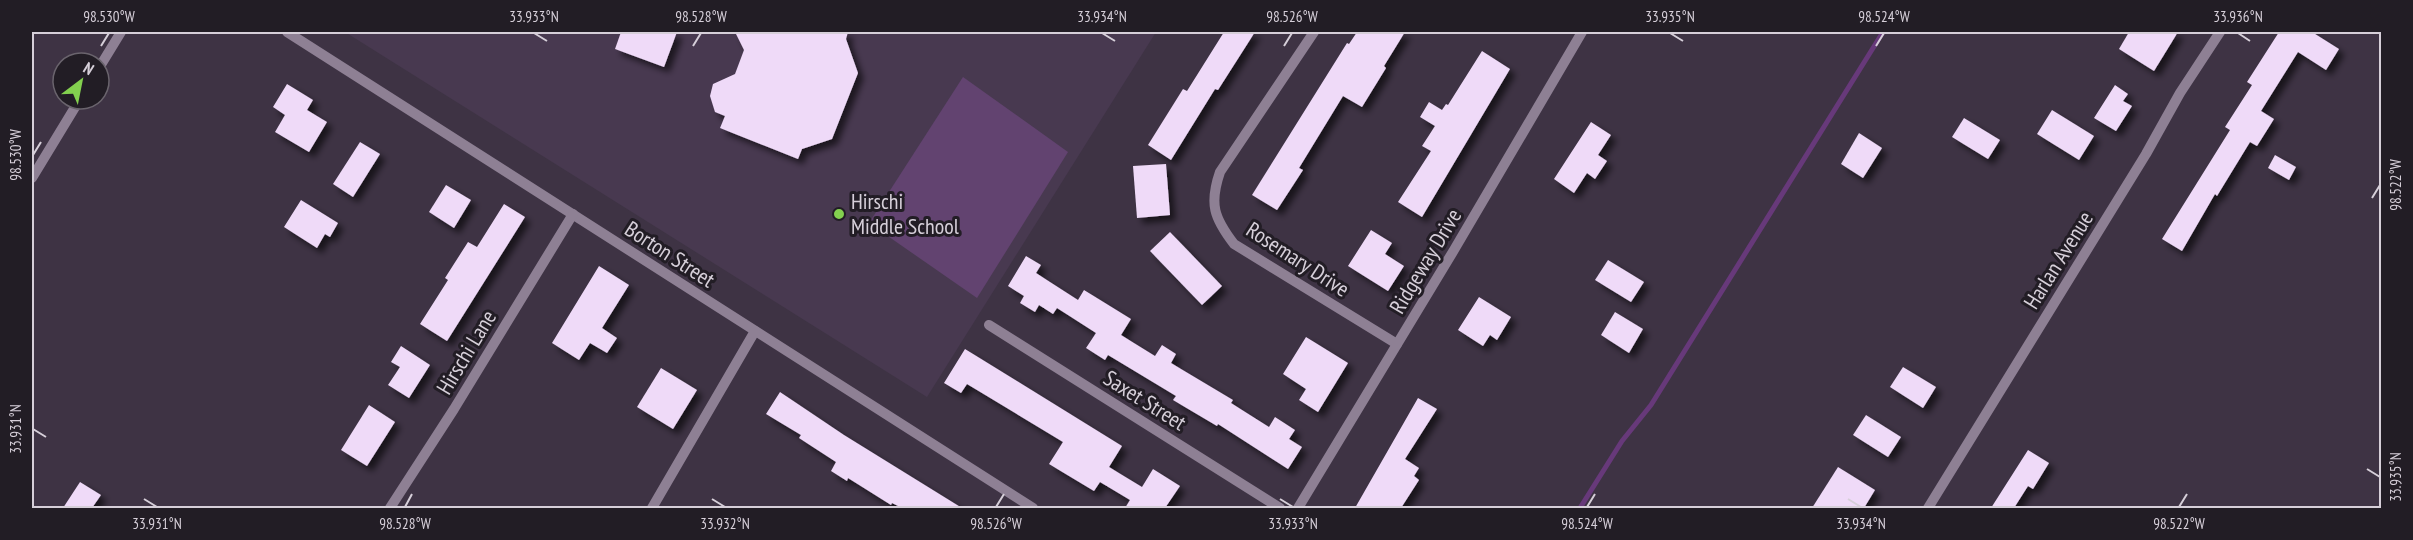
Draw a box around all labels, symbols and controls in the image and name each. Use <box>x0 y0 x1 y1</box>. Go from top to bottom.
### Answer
text: 98.530°W <box>83 7 135 26</box>
text: 33.933°N <box>509 7 559 26</box>
text: 98.528°W <box>675 7 727 26</box>
text: 33.934°N <box>1077 7 1127 26</box>
text: 98.526°W <box>1266 7 1318 26</box>
text: 33.935°N <box>1645 7 1695 26</box>
text: 98.524°W <box>1858 7 1910 26</box>
text: 33.936°N <box>2213 7 2263 26</box>
north arrow <box>51 51 111 111</box>
text: N <box>80 58 98 79</box>
text: 98.530°W <box>6 129 25 181</box>
text: 98.522°W <box>2386 159 2405 211</box>
place label: Hirschi Middle School <box>851 187 960 240</box>
street label: Ridgeway Drive <box>1383 204 1467 318</box>
street label: Harlan Avenue <box>2017 206 2099 314</box>
marker: Hirschi Middle School <box>832 207 846 221</box>
street label: Borton Street <box>620 215 720 293</box>
street label: Rosemary Drive <box>1241 215 1355 303</box>
street label: Hirschi Lane <box>430 305 502 399</box>
street label: Saxet Street <box>1098 364 1192 436</box>
text: 33.931°N <box>6 404 25 454</box>
text: 33.935°N <box>2386 452 2405 502</box>
text: 33.931°N <box>132 514 182 533</box>
text: 98.528°W <box>379 514 431 533</box>
text: 33.932°N <box>700 514 750 533</box>
text: 98.526°W <box>970 514 1022 533</box>
text: 33.933°N <box>1268 514 1318 533</box>
text: 98.524°W <box>1561 514 1613 533</box>
text: 33.934°N <box>1836 514 1886 533</box>
text: 98.522°W <box>2153 514 2205 533</box>

